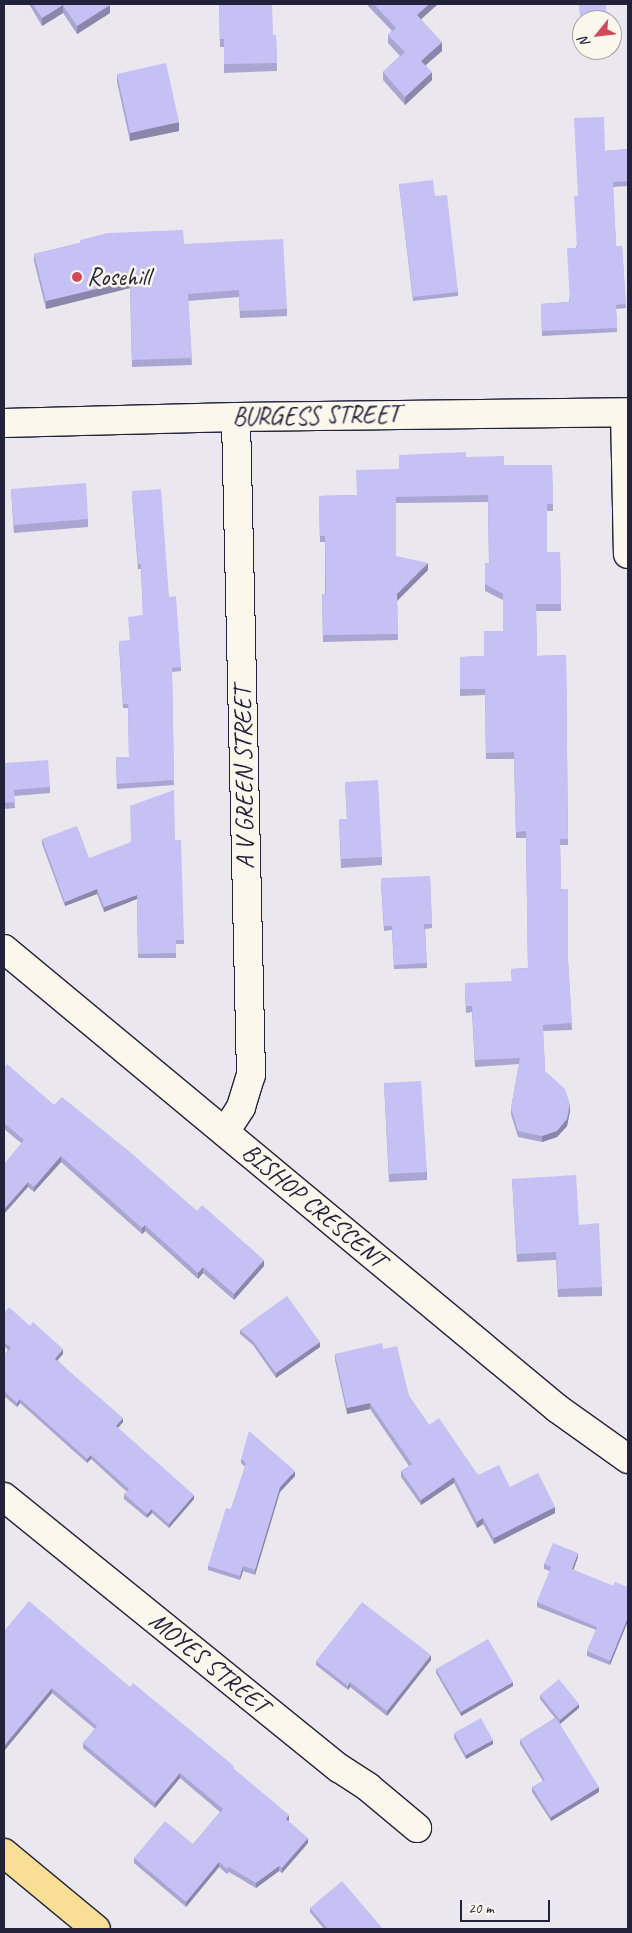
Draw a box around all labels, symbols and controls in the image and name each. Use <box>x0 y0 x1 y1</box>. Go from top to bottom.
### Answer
north arrow <box>572 10 622 60</box>
text: N <box>575 34 594 50</box>
place label: Rosehill <box>87 262 150 292</box>
marker: Rosehill <box>71 271 83 283</box>
street label: BURGESS STREET <box>232 400 400 432</box>
street label: A V GREEN STREET <box>227 687 261 869</box>
street label: BISHOP CRESCENT <box>236 1137 392 1275</box>
street label: MOYES STREET <box>143 1605 275 1721</box>
scale bar <box>462 1890 552 1922</box>
text: 20 m <box>468 1899 494 1918</box>

